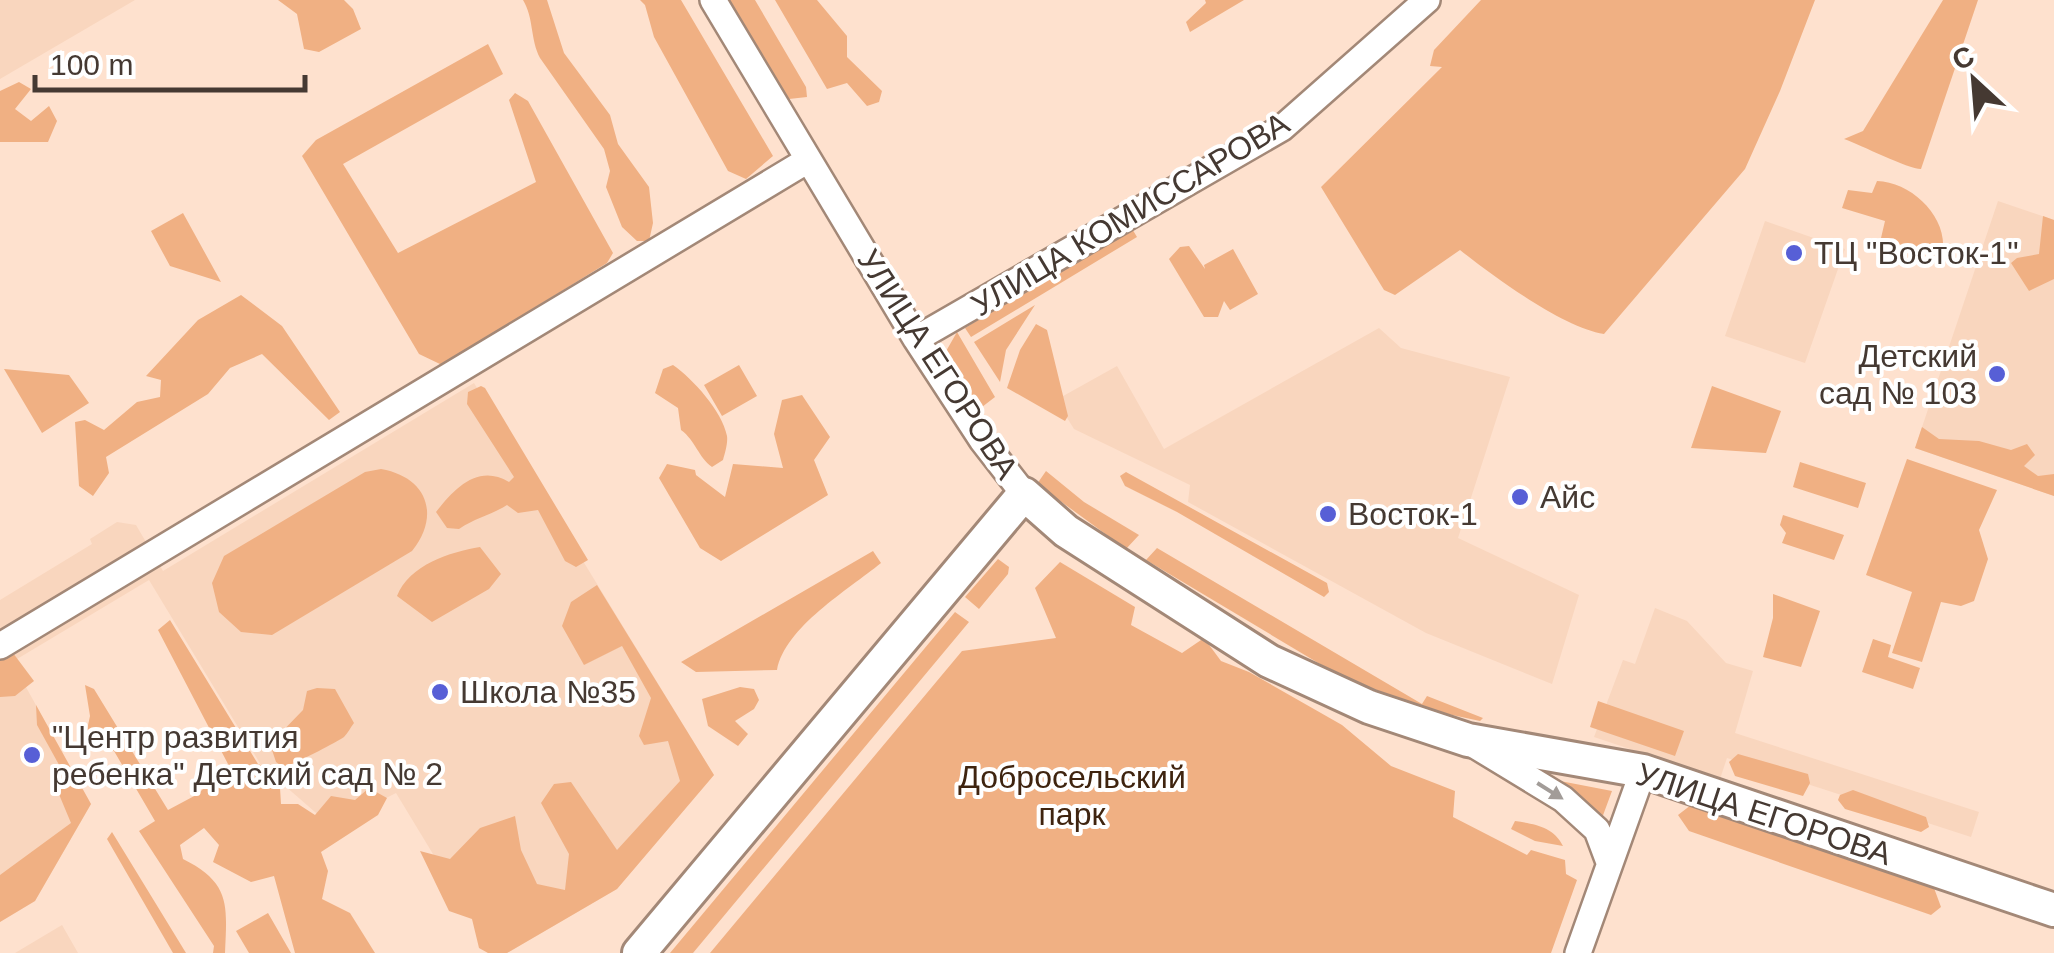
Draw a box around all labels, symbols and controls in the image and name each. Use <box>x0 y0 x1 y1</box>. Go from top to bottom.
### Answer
scale bar <box>35 30 305 92</box>
north arrow <box>1924 30 2024 130</box>
text: С <box>1947 40 1979 76</box>
text: 100 m <box>50 48 133 81</box>
street label: УЛИЦА КОМИССАРОВА <box>965 104 1296 323</box>
place label: ТЦ "Восток-1" <box>1814 235 2019 271</box>
marker: ТЦ "Восток-1" <box>1783 242 1805 264</box>
street label: УЛИЦА ЕГОРОВА <box>850 243 1026 486</box>
place label: Детский сад № 103 <box>1819 338 1977 411</box>
marker: Детский сад № 103 <box>1986 363 2008 385</box>
place label: Айс <box>1540 479 1595 515</box>
marker: Айс <box>1509 486 1531 508</box>
place label: Восток-1 <box>1348 496 1478 532</box>
marker: Восток-1 <box>1317 503 1339 525</box>
place label: Школа №35 <box>460 674 636 710</box>
marker: Школа №35 <box>429 681 451 703</box>
place label: "Центр развития ребенка" Детский сад № 2 <box>52 719 443 792</box>
marker: "Центр развития ребенка" Детский сад № 2 <box>21 744 43 766</box>
street label: УЛИЦА ЕГОРОВА <box>1632 756 1897 872</box>
park label: Добросельский парк <box>958 759 1186 832</box>
one-way arrow <box>1536 781 1563 800</box>

